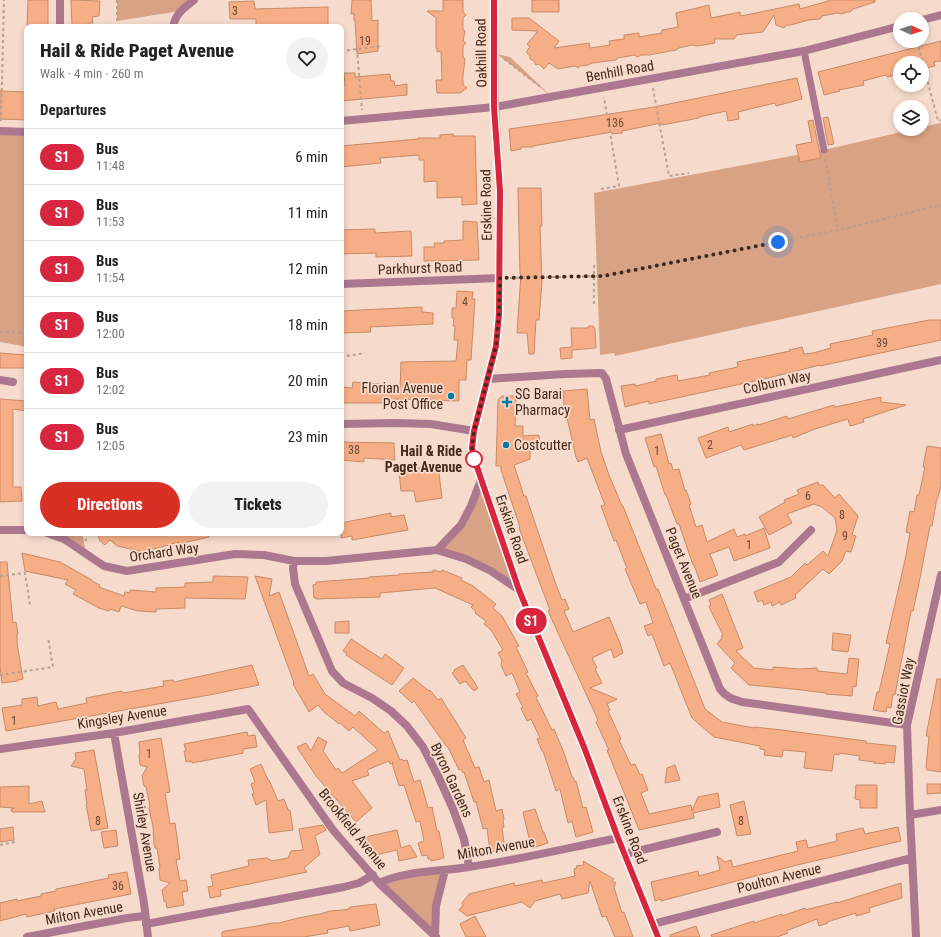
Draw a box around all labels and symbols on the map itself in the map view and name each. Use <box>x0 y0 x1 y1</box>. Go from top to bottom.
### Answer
house number: 3 <box>232 4 238 18</box>
north arrow <box>893 12 929 48</box>
street label: Oakhill Road <box>472 18 490 88</box>
house number: 19 <box>359 34 371 48</box>
street label: Benhill Road <box>585 57 655 85</box>
house number: 136 <box>606 116 624 130</box>
street label: Erskine Road <box>477 169 495 241</box>
your location <box>768 232 788 252</box>
street label: Parkhurst Road <box>377 259 463 277</box>
house number: 4 <box>462 295 468 309</box>
house number: 39 <box>876 336 888 350</box>
street label: Colburn Way <box>742 367 813 397</box>
place label: Florian Avenue Post Office <box>362 380 443 412</box>
place label: SG Barai Pharmacy <box>515 386 570 418</box>
marker: Florian Avenue Post Office <box>446 391 456 401</box>
marker: SG Barai Pharmacy <box>502 397 512 407</box>
place label: Costcutter <box>514 437 572 453</box>
house number: 2 <box>707 438 713 452</box>
marker: Costcutter <box>501 440 511 450</box>
house number: 38 <box>348 443 360 457</box>
place label: Hail & Ride Paget Avenue <box>385 443 462 475</box>
house number: 1 <box>654 444 660 458</box>
marker: Hail & Ride Paget Avenue <box>465 450 483 468</box>
house number: 6 <box>805 489 811 503</box>
street label: Erskine Road <box>493 492 531 566</box>
house number: 8 <box>839 508 845 522</box>
street label: Paget Avenue <box>662 525 706 601</box>
house number: 9 <box>842 529 848 543</box>
house number: 1 <box>746 538 752 552</box>
street label: Orchard Way <box>128 539 200 565</box>
line badge: S1 <box>513 608 549 634</box>
street label: Gassiot Way <box>889 656 917 726</box>
street label: Kingsley Avenue <box>76 702 168 732</box>
house number: 1 <box>11 714 17 728</box>
street label: Byron Gardens <box>428 740 476 820</box>
house number: 1 <box>146 747 152 761</box>
street label: Brookfield Avenue <box>316 785 391 873</box>
street label: Shirley Avenue <box>130 791 160 873</box>
street label: Erskine Road <box>610 794 650 866</box>
house number: 8 <box>95 814 101 828</box>
house number: 8 <box>738 814 744 828</box>
street label: Milton Avenue <box>456 833 536 863</box>
street label: Poulton Avenue <box>735 860 823 896</box>
house number: 36 <box>112 879 124 893</box>
street label: Milton Avenue <box>44 898 124 928</box>

